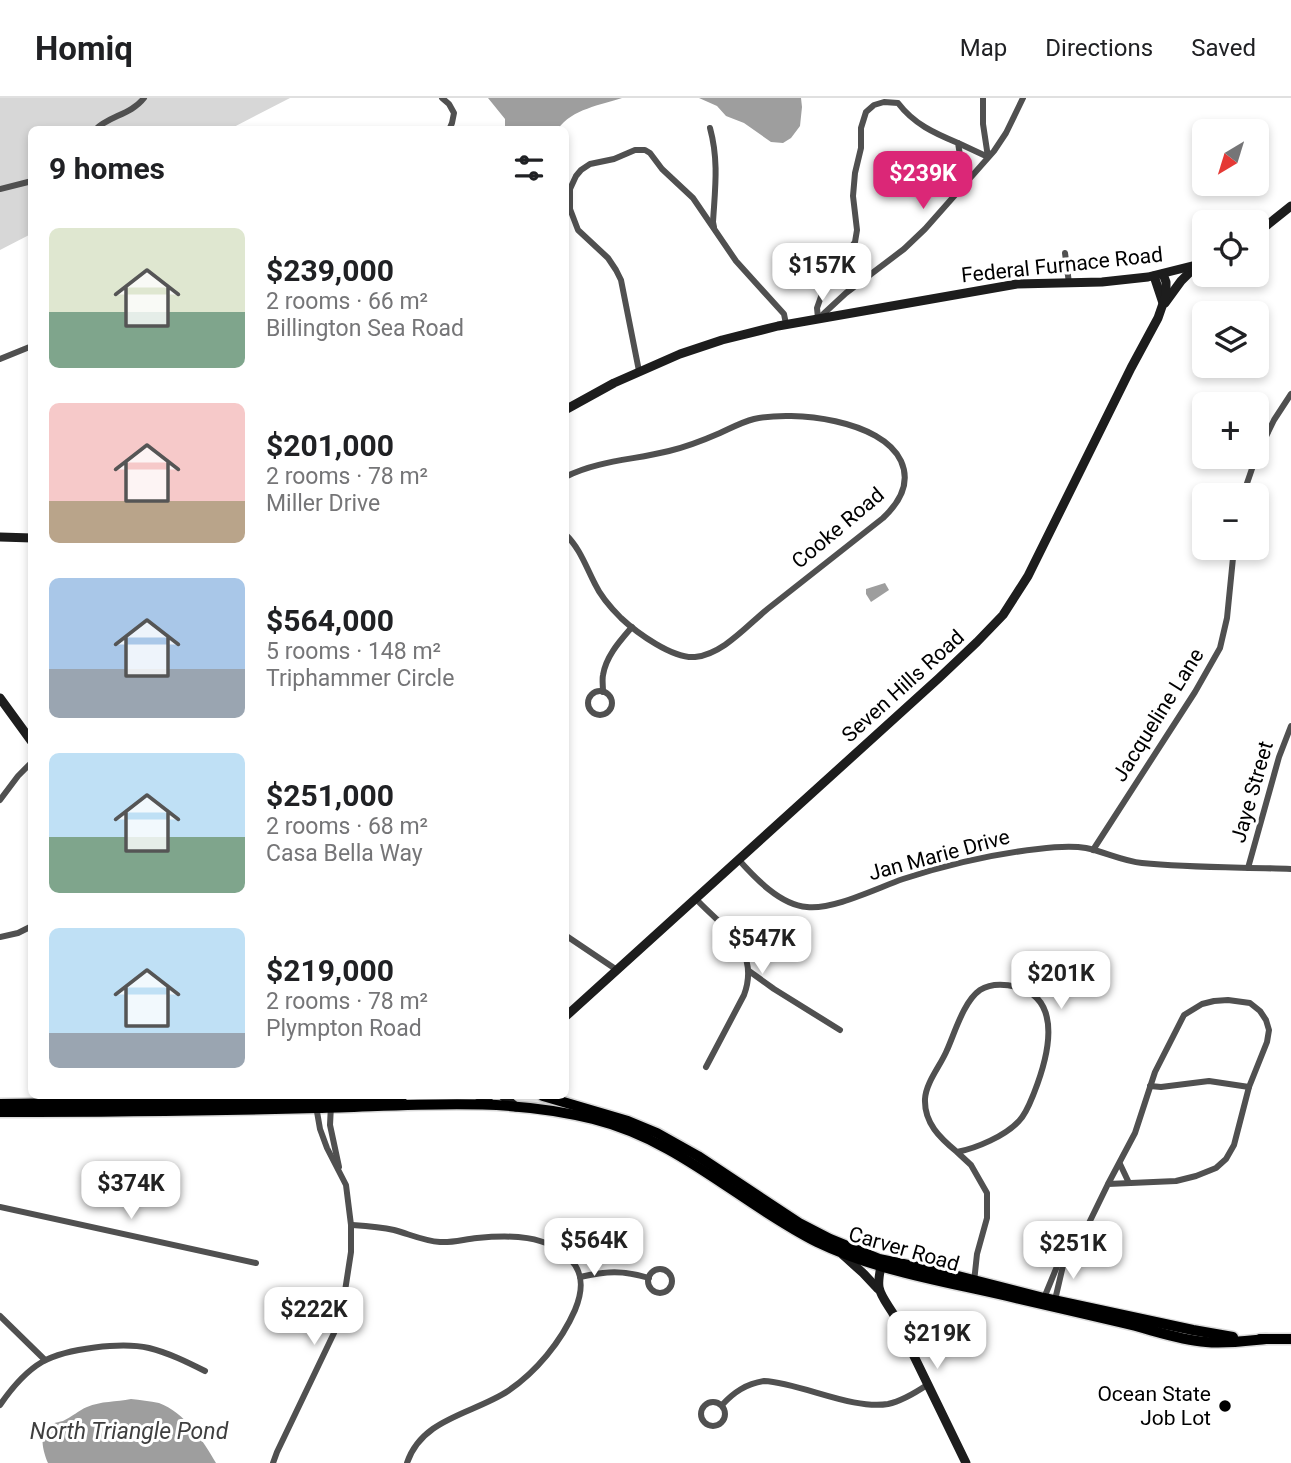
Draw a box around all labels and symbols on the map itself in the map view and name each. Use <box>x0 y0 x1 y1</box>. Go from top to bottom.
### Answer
north arrow <box>1192 119 1269 196</box>
pin: $239K <box>874 152 972 211</box>
street label: Federal Furnace Road <box>960 242 1164 288</box>
pin: $157K <box>773 244 871 303</box>
street label: Cooke Road <box>787 483 889 573</box>
street label: Seven Hills Road <box>837 625 969 747</box>
street label: Jacqueline Lane <box>1107 644 1209 786</box>
street label: Jaye Street <box>1226 738 1278 845</box>
street label: Jan Marie Drive <box>866 825 1012 885</box>
pin: $547K <box>713 916 811 976</box>
pin: $201K <box>1012 951 1110 1011</box>
pin: $374K <box>82 1162 180 1221</box>
pin: $564K <box>545 1218 643 1278</box>
street label: Carver Road <box>846 1222 962 1276</box>
pin: $251K <box>1024 1222 1122 1281</box>
pin: $222K <box>265 1288 363 1347</box>
pin: $219K <box>888 1312 986 1371</box>
place label: Ocean State Job Lot <box>1097 1382 1211 1430</box>
marker: Ocean State Job Lot <box>1217 1398 1233 1414</box>
water label: North Triangle Pond <box>30 1418 229 1445</box>

